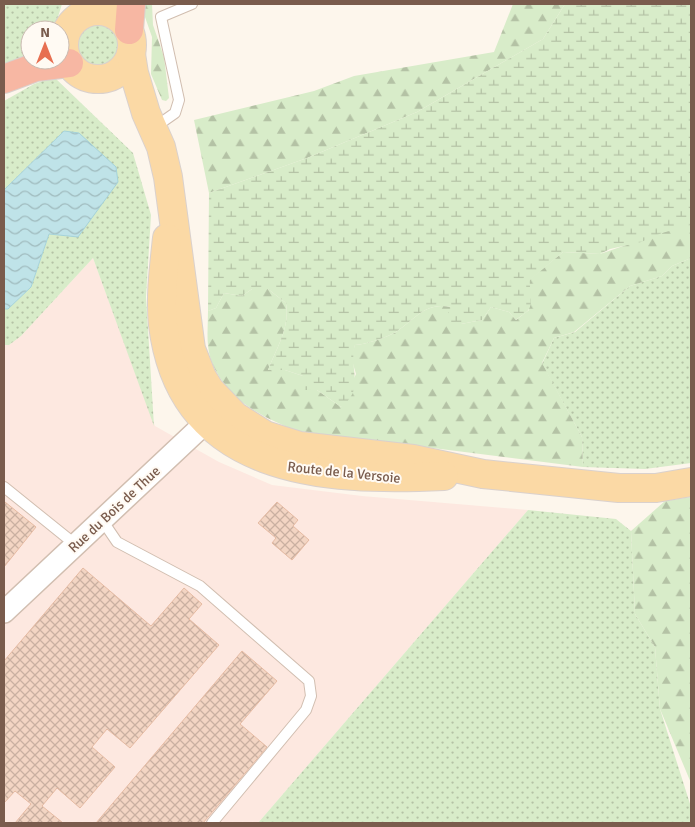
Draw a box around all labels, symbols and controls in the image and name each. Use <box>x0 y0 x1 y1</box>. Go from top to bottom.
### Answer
north arrow <box>20 20 70 70</box>
text: N <box>40 24 50 41</box>
street label: Route de la Versoie <box>287 458 401 487</box>
street label: Rue du Bois de Thue <box>65 462 164 556</box>

